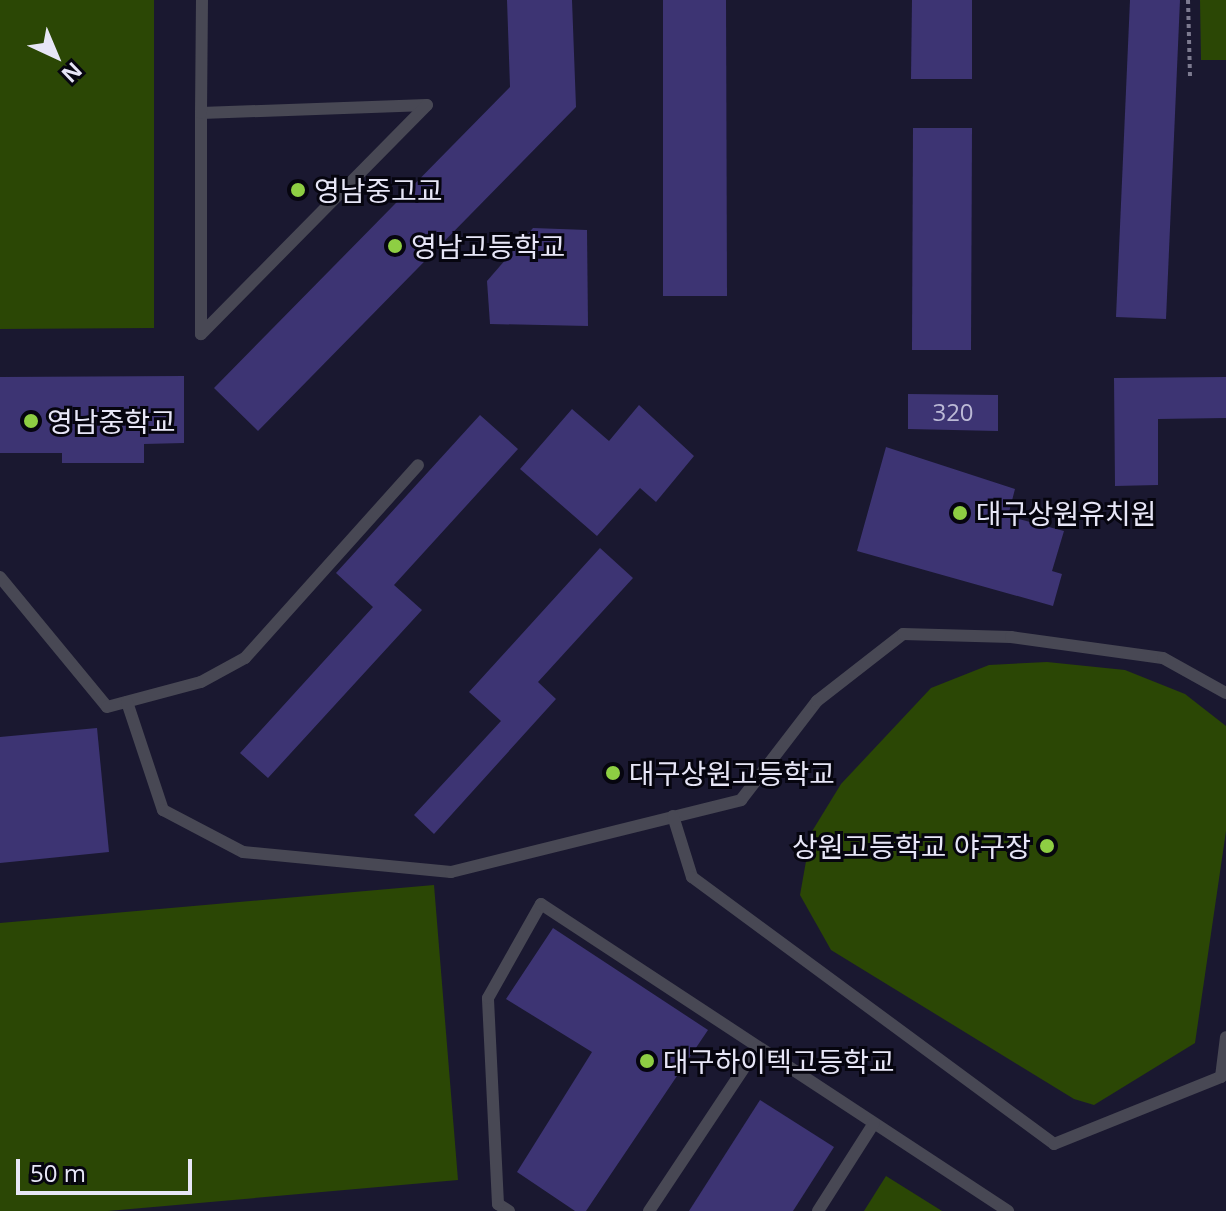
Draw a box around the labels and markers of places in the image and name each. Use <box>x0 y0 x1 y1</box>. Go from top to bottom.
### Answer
place label: 영남중고교 <box>314 173 443 207</box>
marker: 영남중고교 <box>289 181 307 199</box>
place label: 영남고등학교 <box>411 229 566 263</box>
marker: 영남고등학교 <box>386 237 404 255</box>
place label: 영남중학교 <box>47 404 176 438</box>
marker: 영남중학교 <box>22 412 40 430</box>
place label: 대구상원유치원 <box>976 496 1156 530</box>
marker: 대구상원유치원 <box>951 504 969 522</box>
place label: 대구상원고등학교 <box>629 756 835 790</box>
marker: 대구상원고등학교 <box>604 764 622 782</box>
place label: 상원고등학교 야구장 <box>792 829 1031 863</box>
marker: 상원고등학교 야구장 <box>1038 837 1056 855</box>
place label: 대구하이텍고등학교 <box>663 1044 895 1078</box>
marker: 대구하이텍고등학교 <box>638 1052 656 1070</box>

